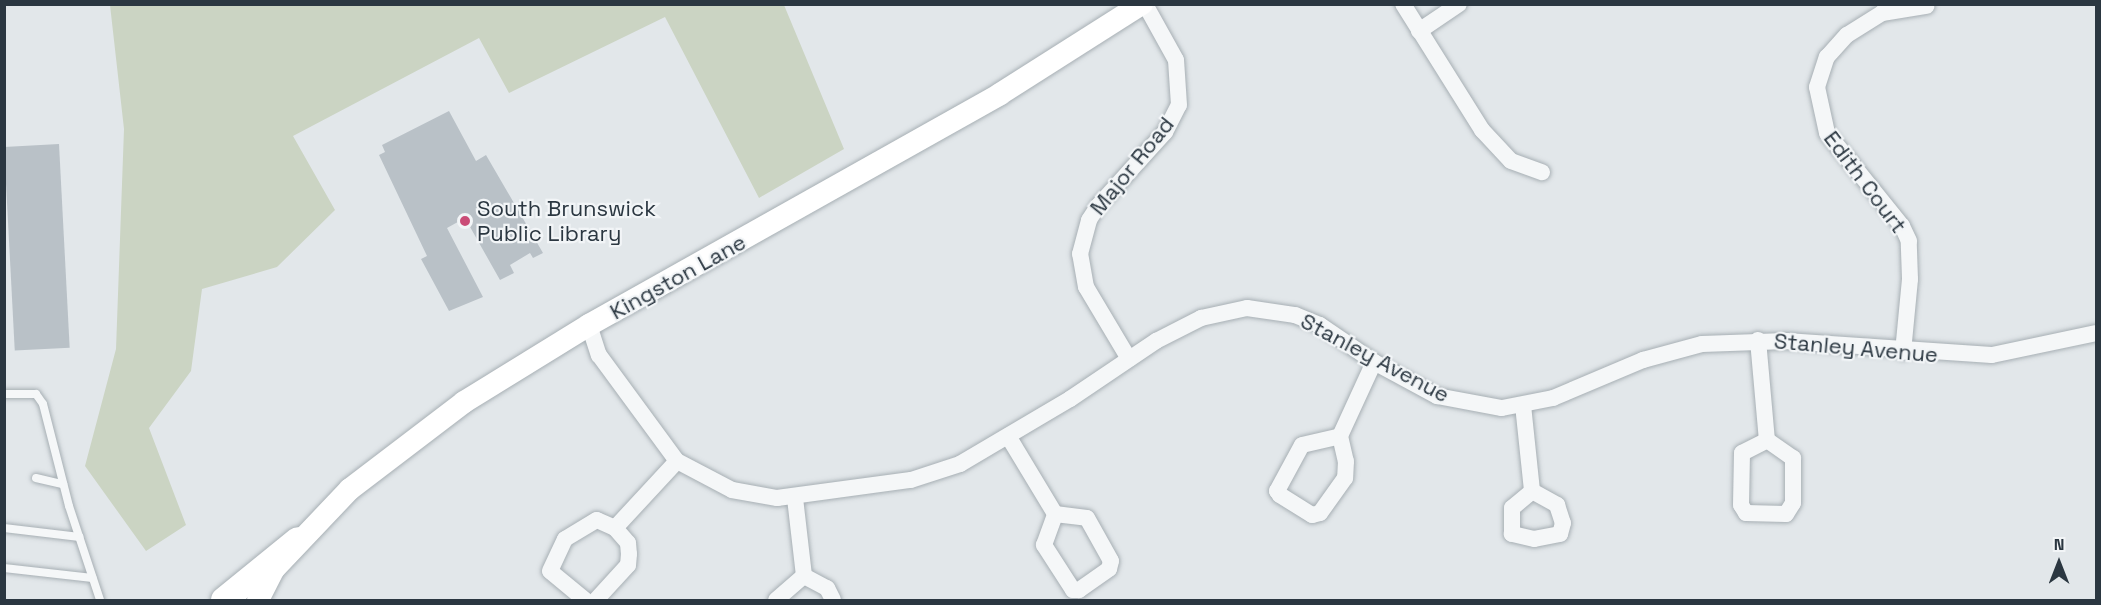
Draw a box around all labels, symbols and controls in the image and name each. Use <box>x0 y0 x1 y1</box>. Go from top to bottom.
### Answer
street label: Major Road <box>1084 112 1180 220</box>
street label: Edith Court <box>1818 126 1912 238</box>
place label: South Brunswick Public Library <box>477 195 656 246</box>
marker: South Brunswick Public Library <box>458 214 472 228</box>
street label: Kingston Lane <box>605 229 751 325</box>
street label: Stanley Avenue <box>1296 308 1454 408</box>
street label: Stanley Avenue <box>1773 328 1939 368</box>
north arrow <box>2029 533 2089 593</box>
text: N <box>2054 534 2064 555</box>

